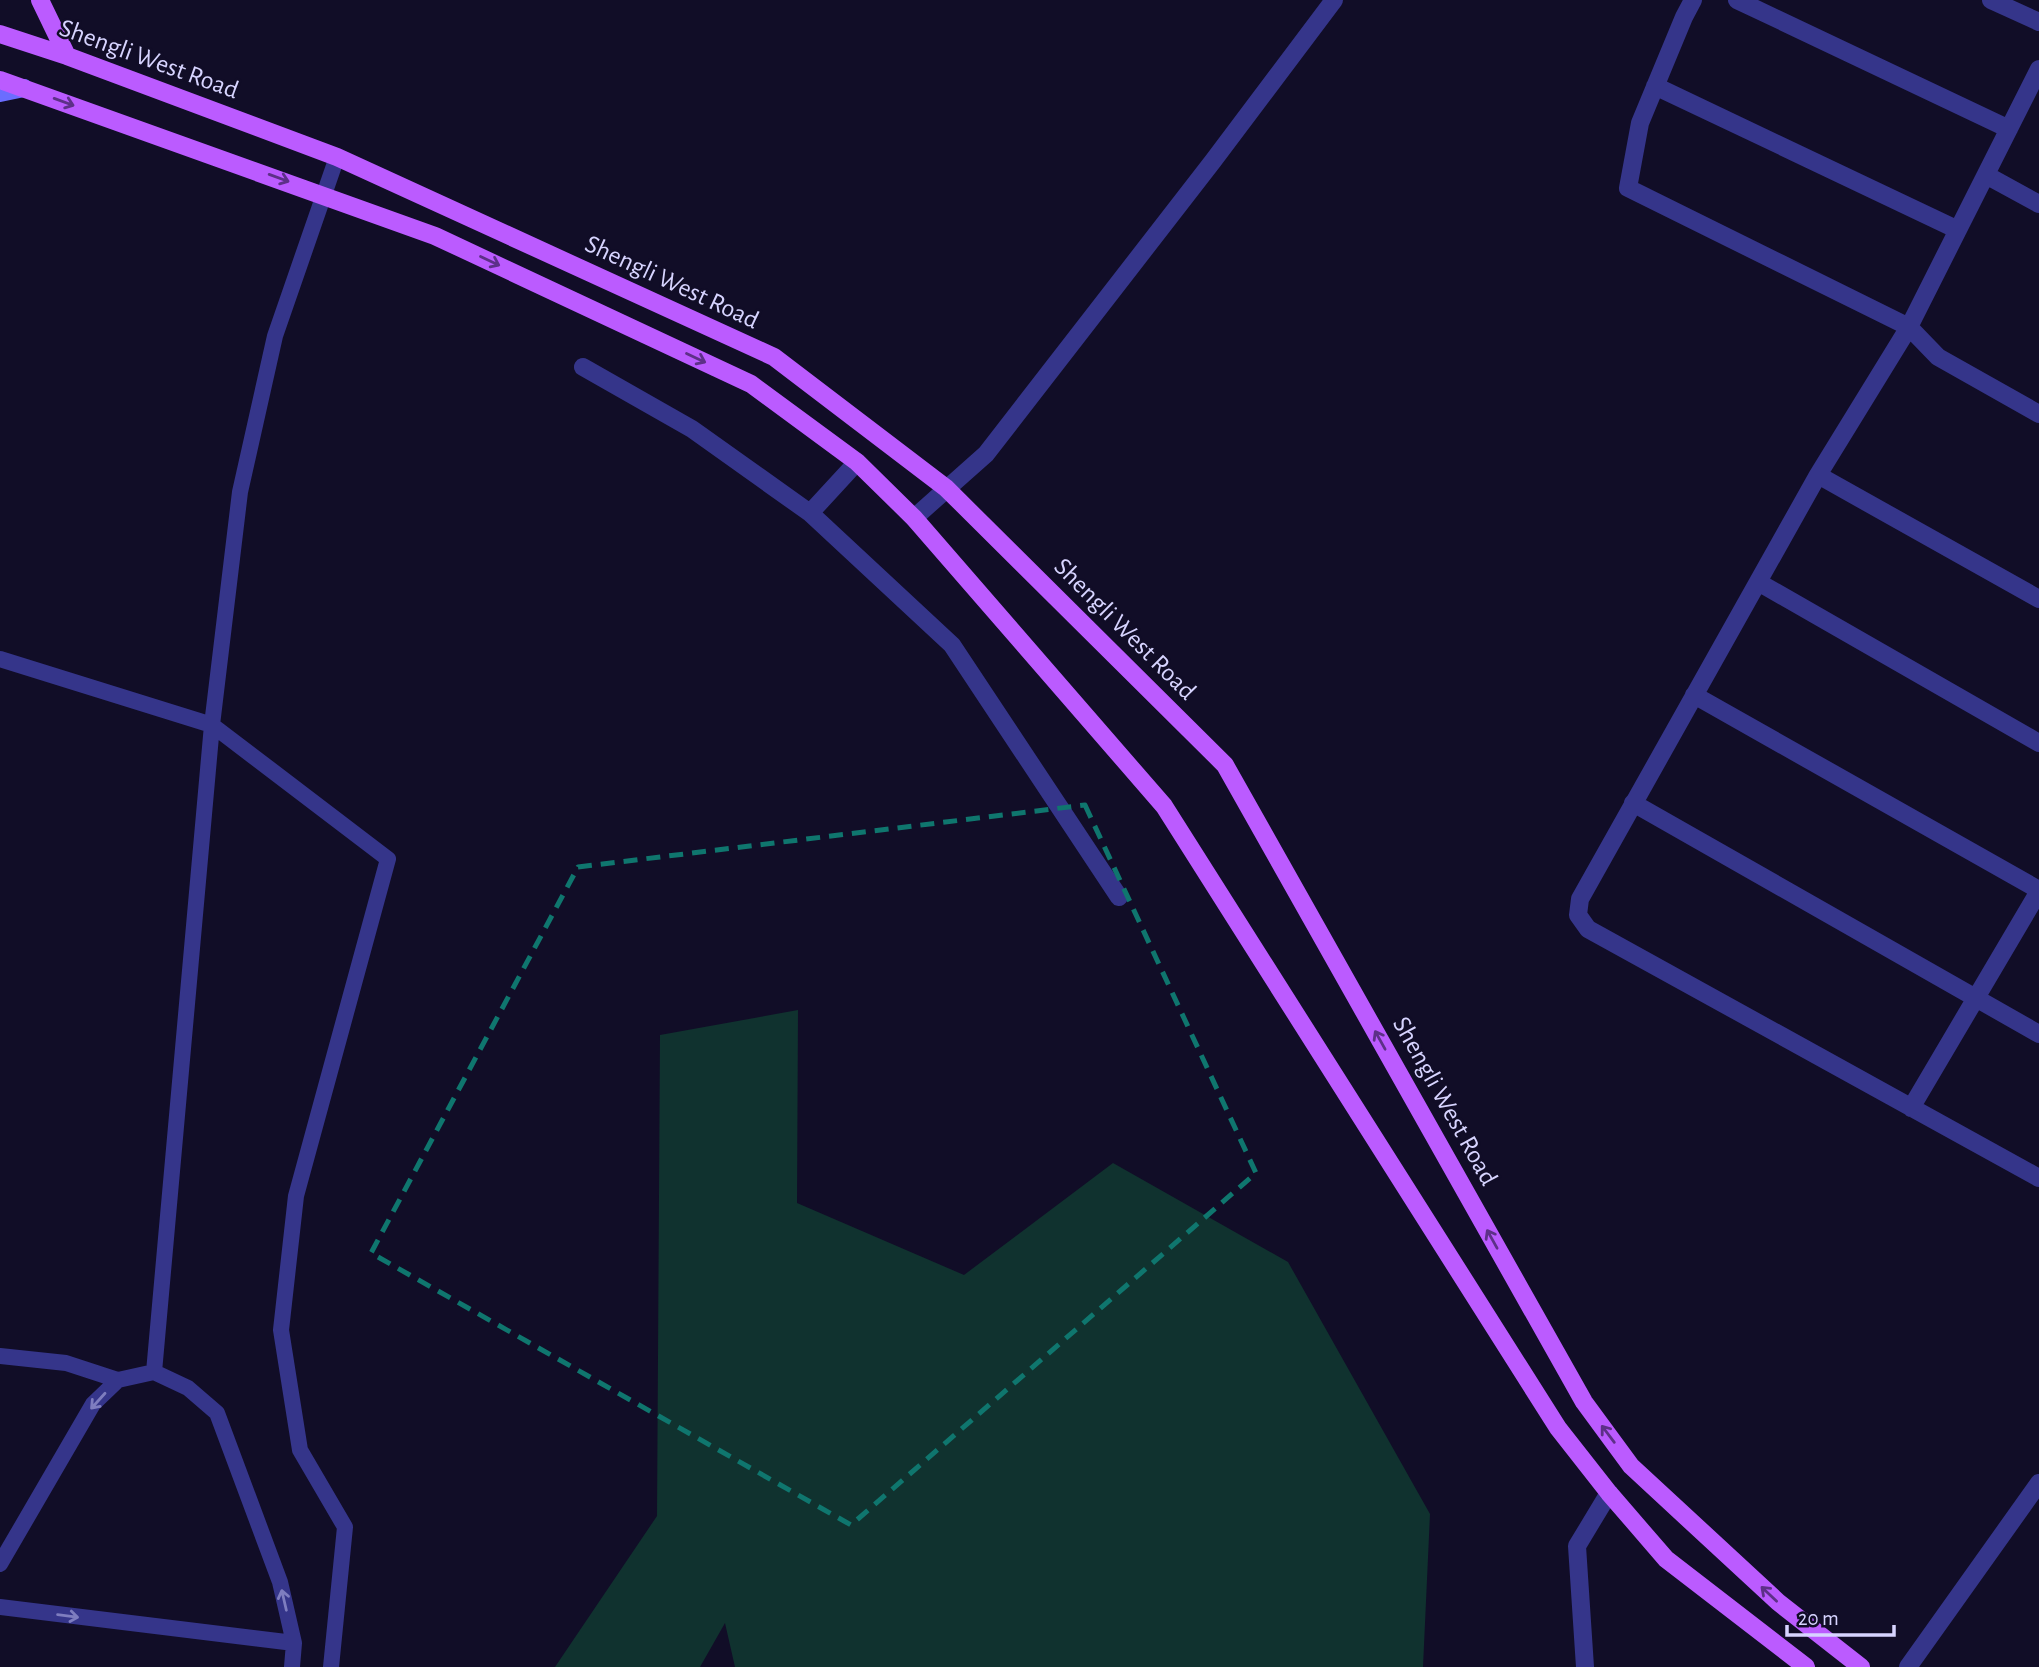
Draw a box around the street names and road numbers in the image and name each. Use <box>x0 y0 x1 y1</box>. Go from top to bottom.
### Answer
street label: Shengli West Road <box>56 15 242 103</box>
street label: Shengli West Road <box>581 230 763 334</box>
street label: Shengli West Road <box>1049 553 1201 705</box>
street label: Shengli West Road <box>1388 1012 1502 1190</box>

